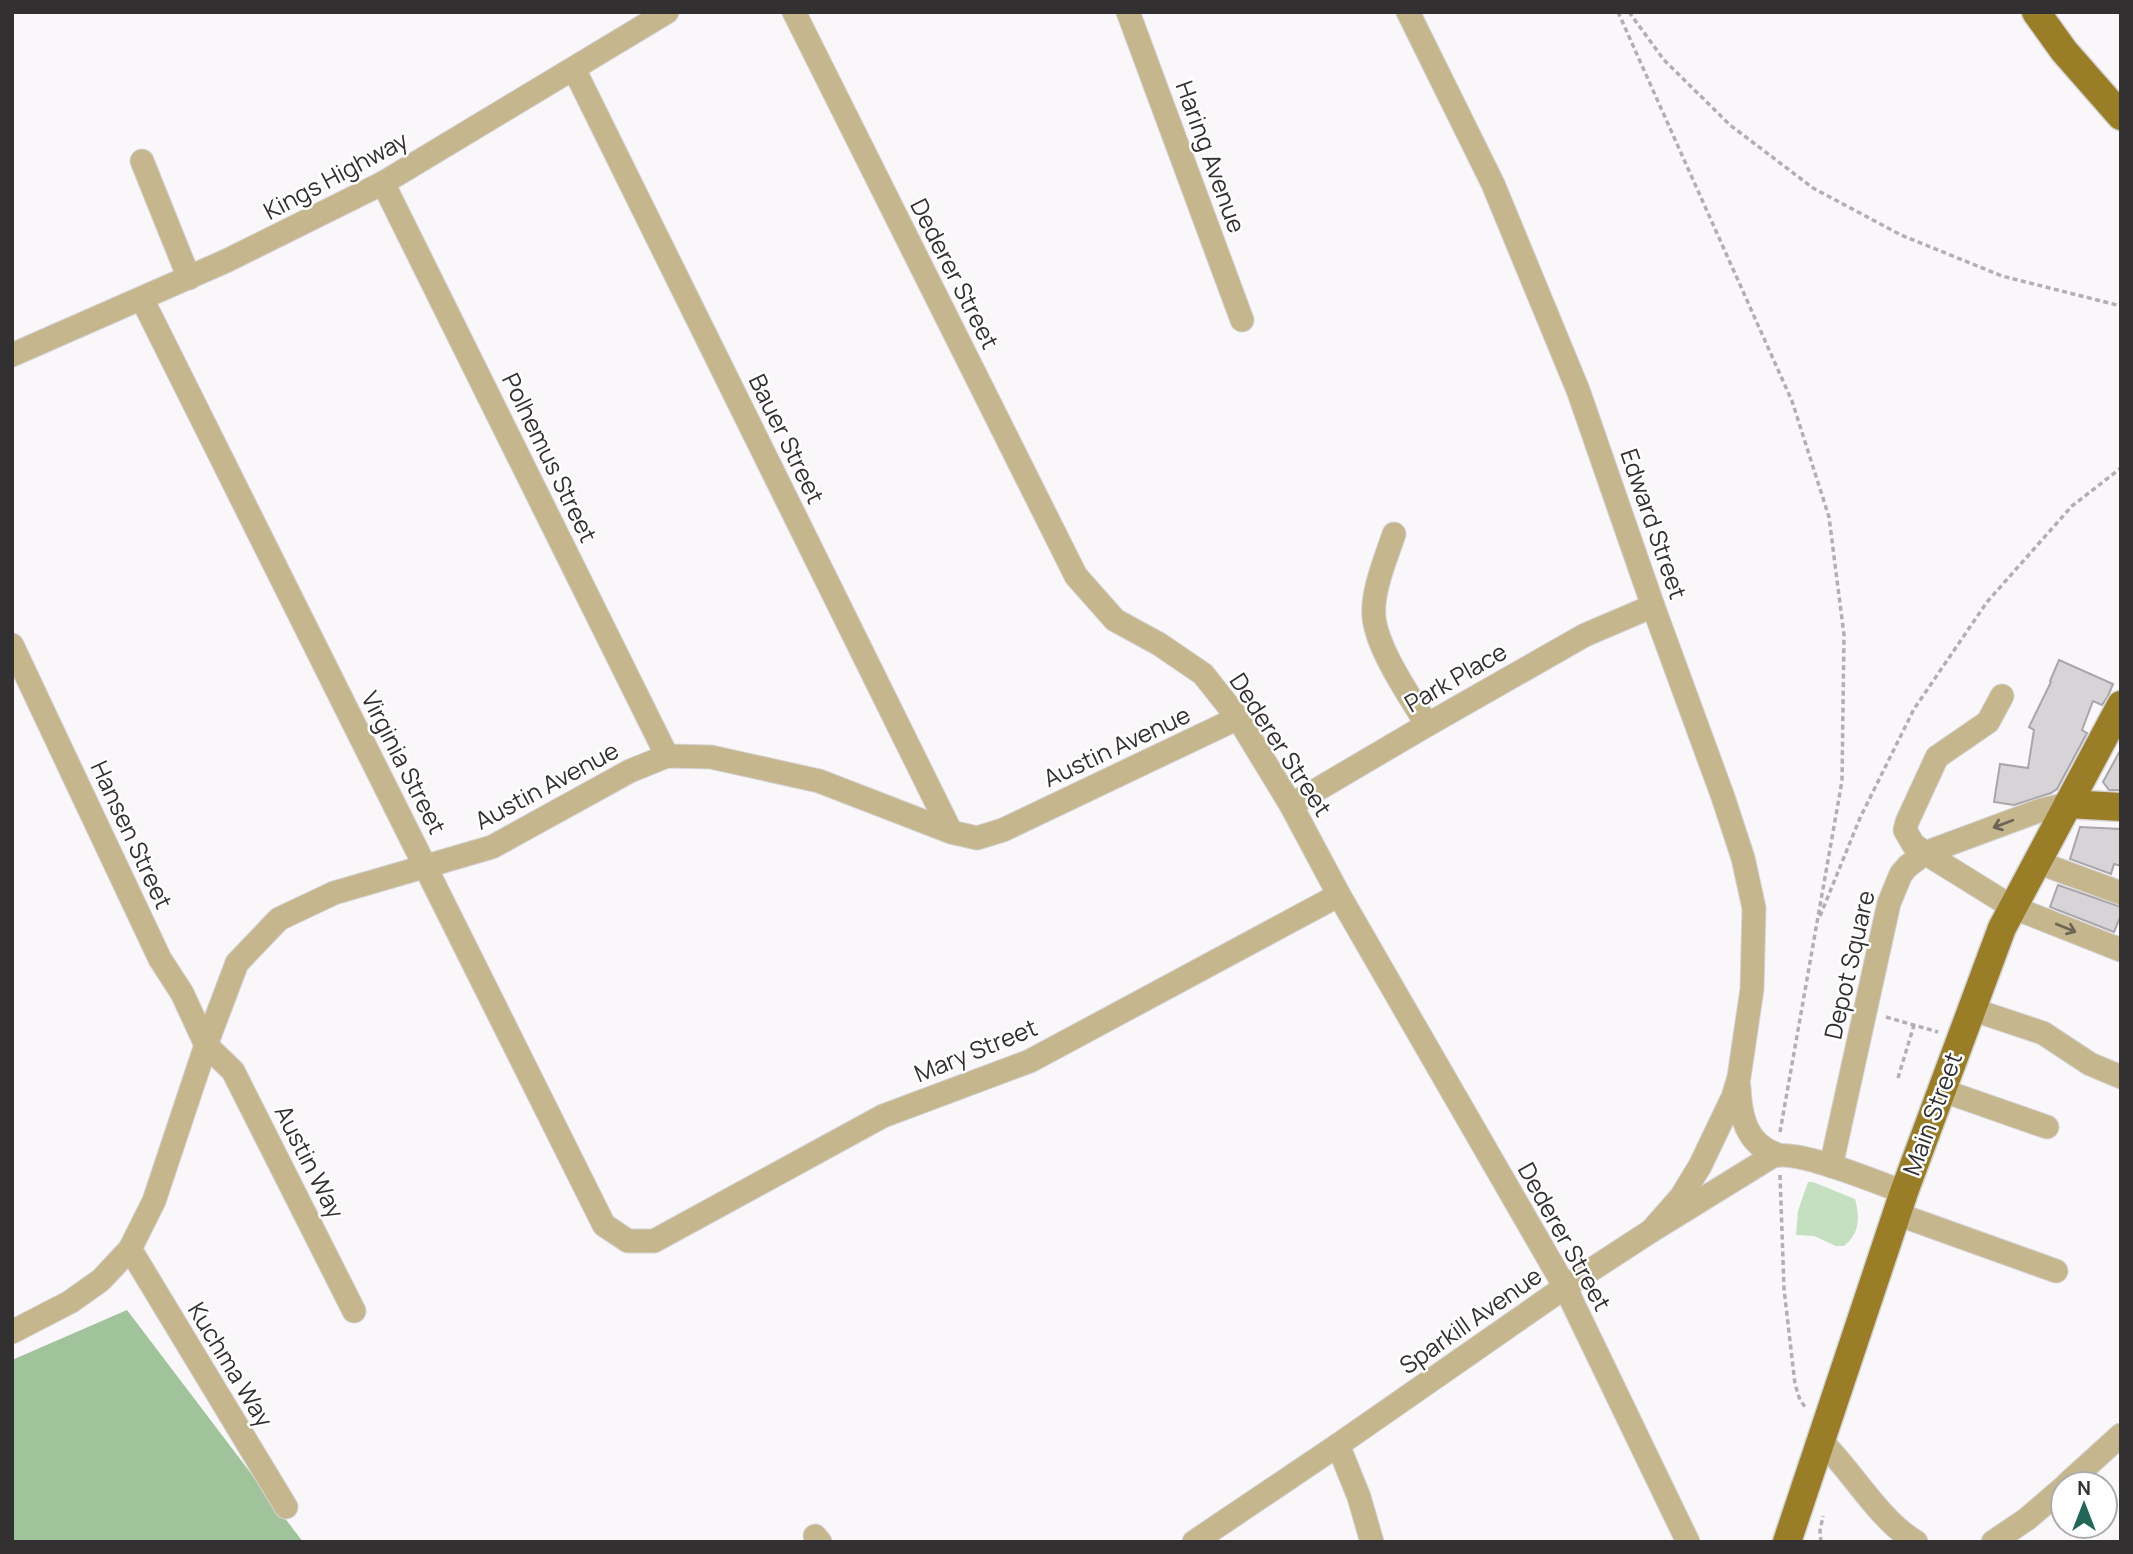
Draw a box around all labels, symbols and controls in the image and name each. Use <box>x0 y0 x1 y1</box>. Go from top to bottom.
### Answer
street label: Haring Avenue <box>1169 76 1254 237</box>
street label: Kings Highway <box>257 123 414 227</box>
street label: Dederer Street <box>903 192 1007 354</box>
street label: Polhemus Street <box>495 367 606 548</box>
street label: Bauer Street <box>742 368 833 509</box>
street label: Edward Street <box>1613 444 1696 603</box>
street label: Park Place <box>1398 634 1512 719</box>
street label: Dederer Street <box>1223 666 1340 822</box>
street label: Virginia Street <box>354 685 454 839</box>
street label: Austin Avenue <box>1038 697 1195 794</box>
street label: Austin Avenue <box>469 733 624 836</box>
street label: Hansen Street <box>84 755 181 914</box>
one-way arrow <box>1993 819 2015 831</box>
street label: Depot Square <box>1815 887 1882 1042</box>
one-way arrow <box>2055 923 2077 936</box>
street label: Mary Street <box>909 1010 1042 1089</box>
street label: Main Street <box>1894 1047 1969 1180</box>
street label: Austin Way <box>268 1099 353 1224</box>
street label: Dederer Street <box>1511 1156 1620 1316</box>
street label: Sparkill Avenue <box>1392 1258 1548 1381</box>
street label: Kuchma Way <box>181 1296 282 1433</box>
north arrow <box>2049 1470 2119 1540</box>
text: N <box>2077 1475 2091 1501</box>

